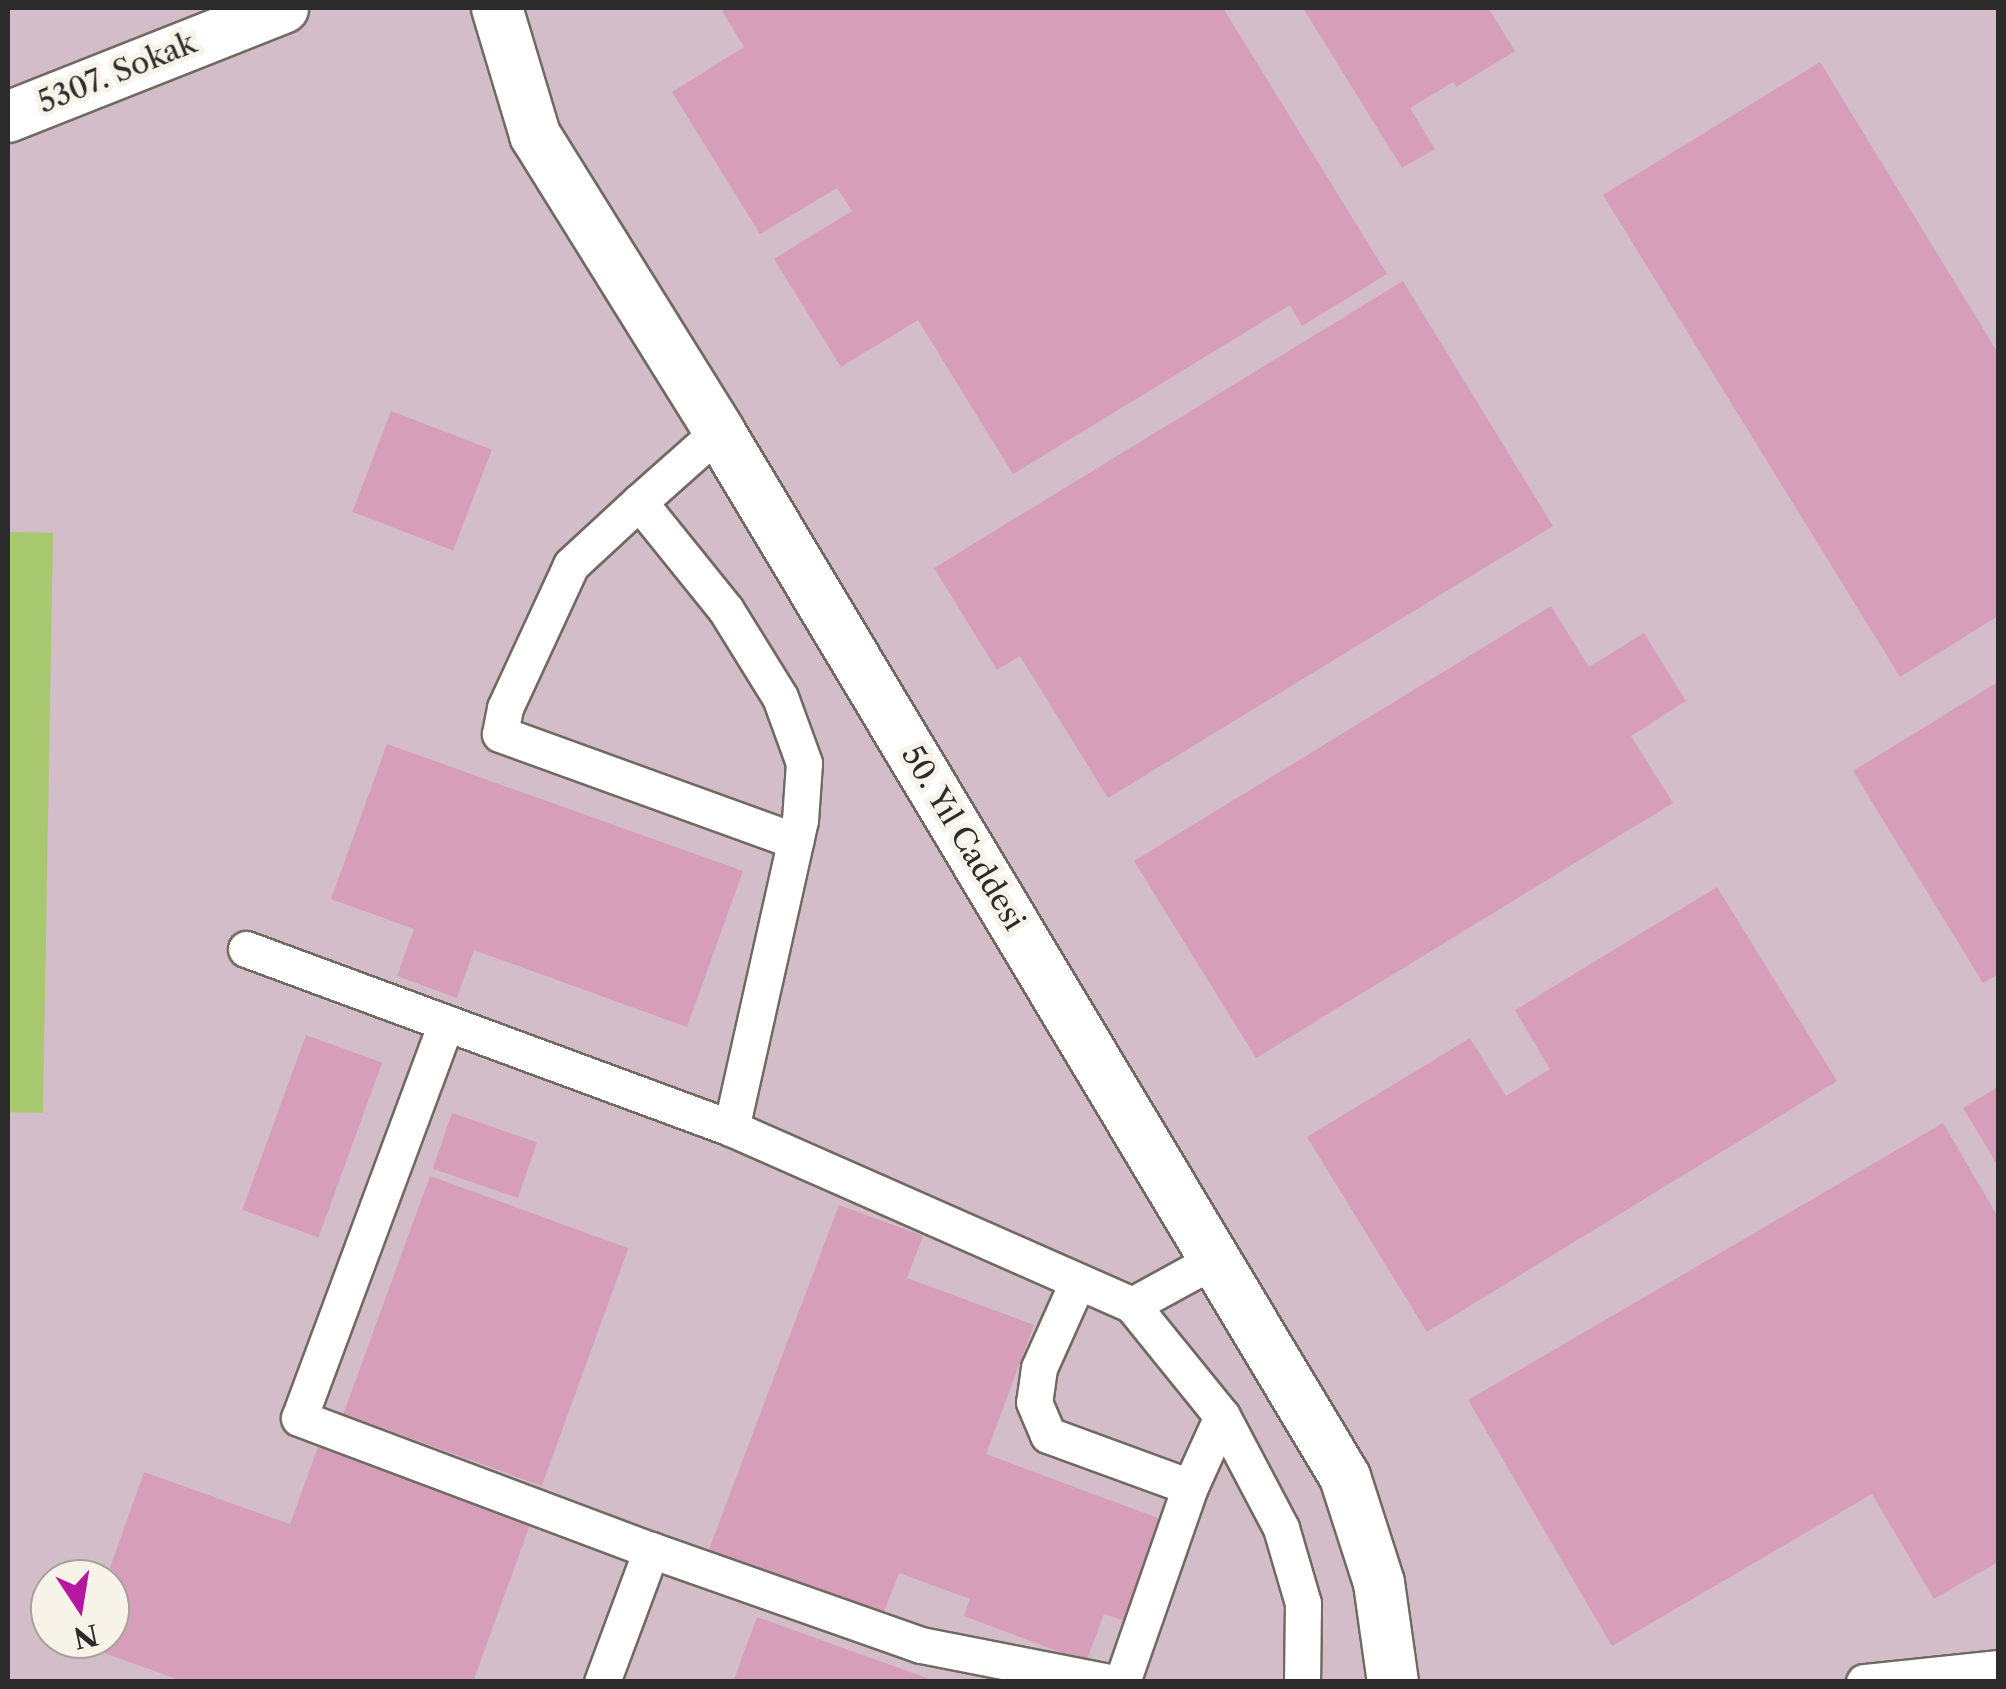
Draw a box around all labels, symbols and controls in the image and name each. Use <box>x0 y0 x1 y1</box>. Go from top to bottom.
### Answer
street label: 5307. Sokak <box>33 25 201 121</box>
street label: 50. Yıl Caddesi <box>894 739 1032 937</box>
north arrow <box>30 1559 130 1659</box>
text: N <box>70 1617 101 1656</box>

